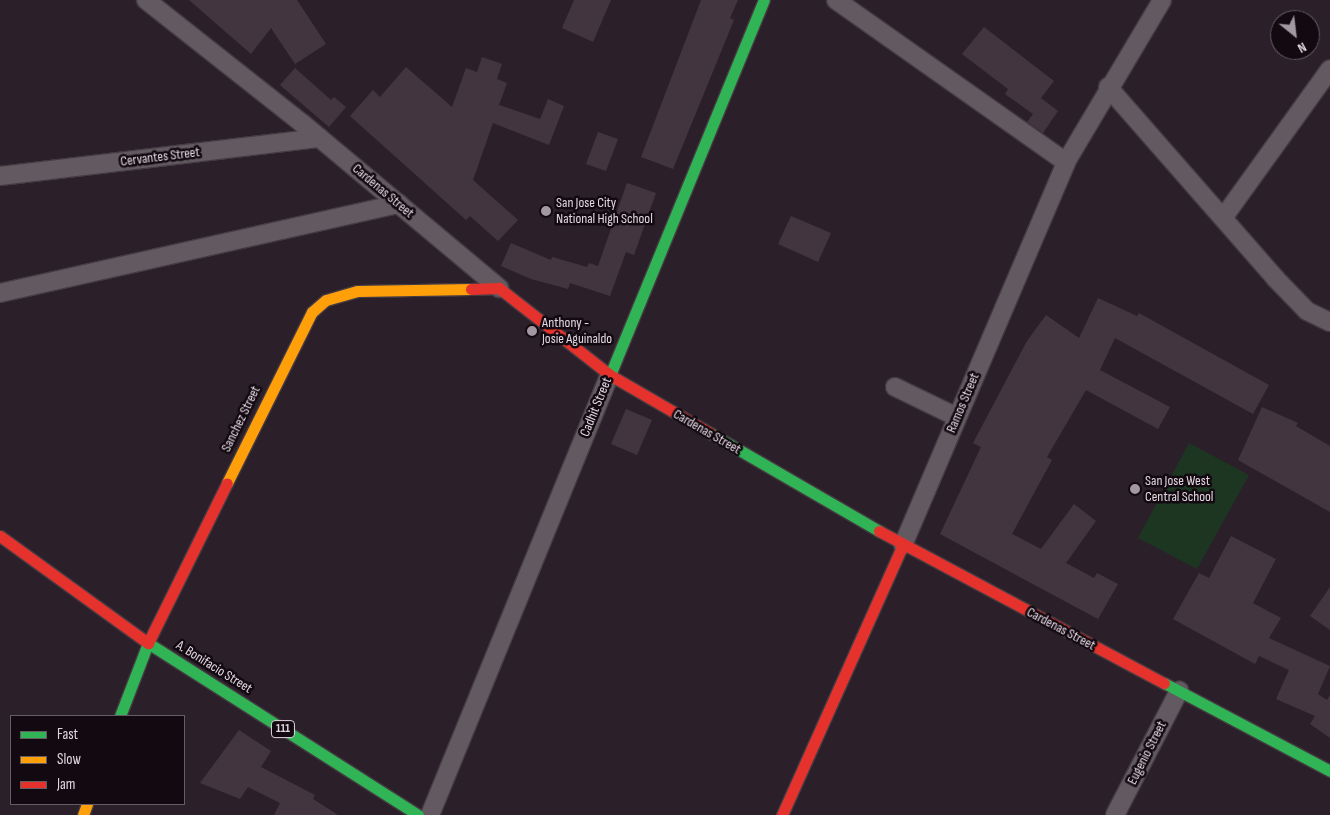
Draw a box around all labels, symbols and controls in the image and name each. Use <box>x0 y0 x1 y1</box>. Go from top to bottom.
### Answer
north arrow <box>1270 10 1320 60</box>
text: N <box>1295 38 1309 57</box>
street label: Cervantes Street <box>119 144 201 170</box>
street label: Cardenas Street <box>349 160 417 222</box>
place label: San Jose City National High School <box>556 195 653 228</box>
marker: San Jose City National High School <box>540 205 552 217</box>
place label: Anthony - Josie Aguinaldo <box>542 315 612 348</box>
marker: Anthony - Josie Aguinaldo <box>526 325 538 337</box>
street label: Ramos Street <box>943 371 983 435</box>
street label: Cadhit Street <box>577 375 615 439</box>
street label: Sanchez Street <box>218 383 264 455</box>
street label: Cardenas Street <box>670 406 744 458</box>
place label: San Jose West Central School <box>1145 473 1213 506</box>
marker: San Jose West Central School <box>1129 483 1141 495</box>
street label: Cardenas Street <box>1024 604 1098 654</box>
street label: A. Bonifacio Street <box>173 637 255 697</box>
legend <box>10 715 185 805</box>
street label: Eugenio Street <box>1124 718 1170 788</box>
road number: 111 <box>270 720 296 739</box>
text: Fast <box>57 725 78 744</box>
text: Slow <box>57 750 81 769</box>
text: Jam <box>57 775 75 794</box>

